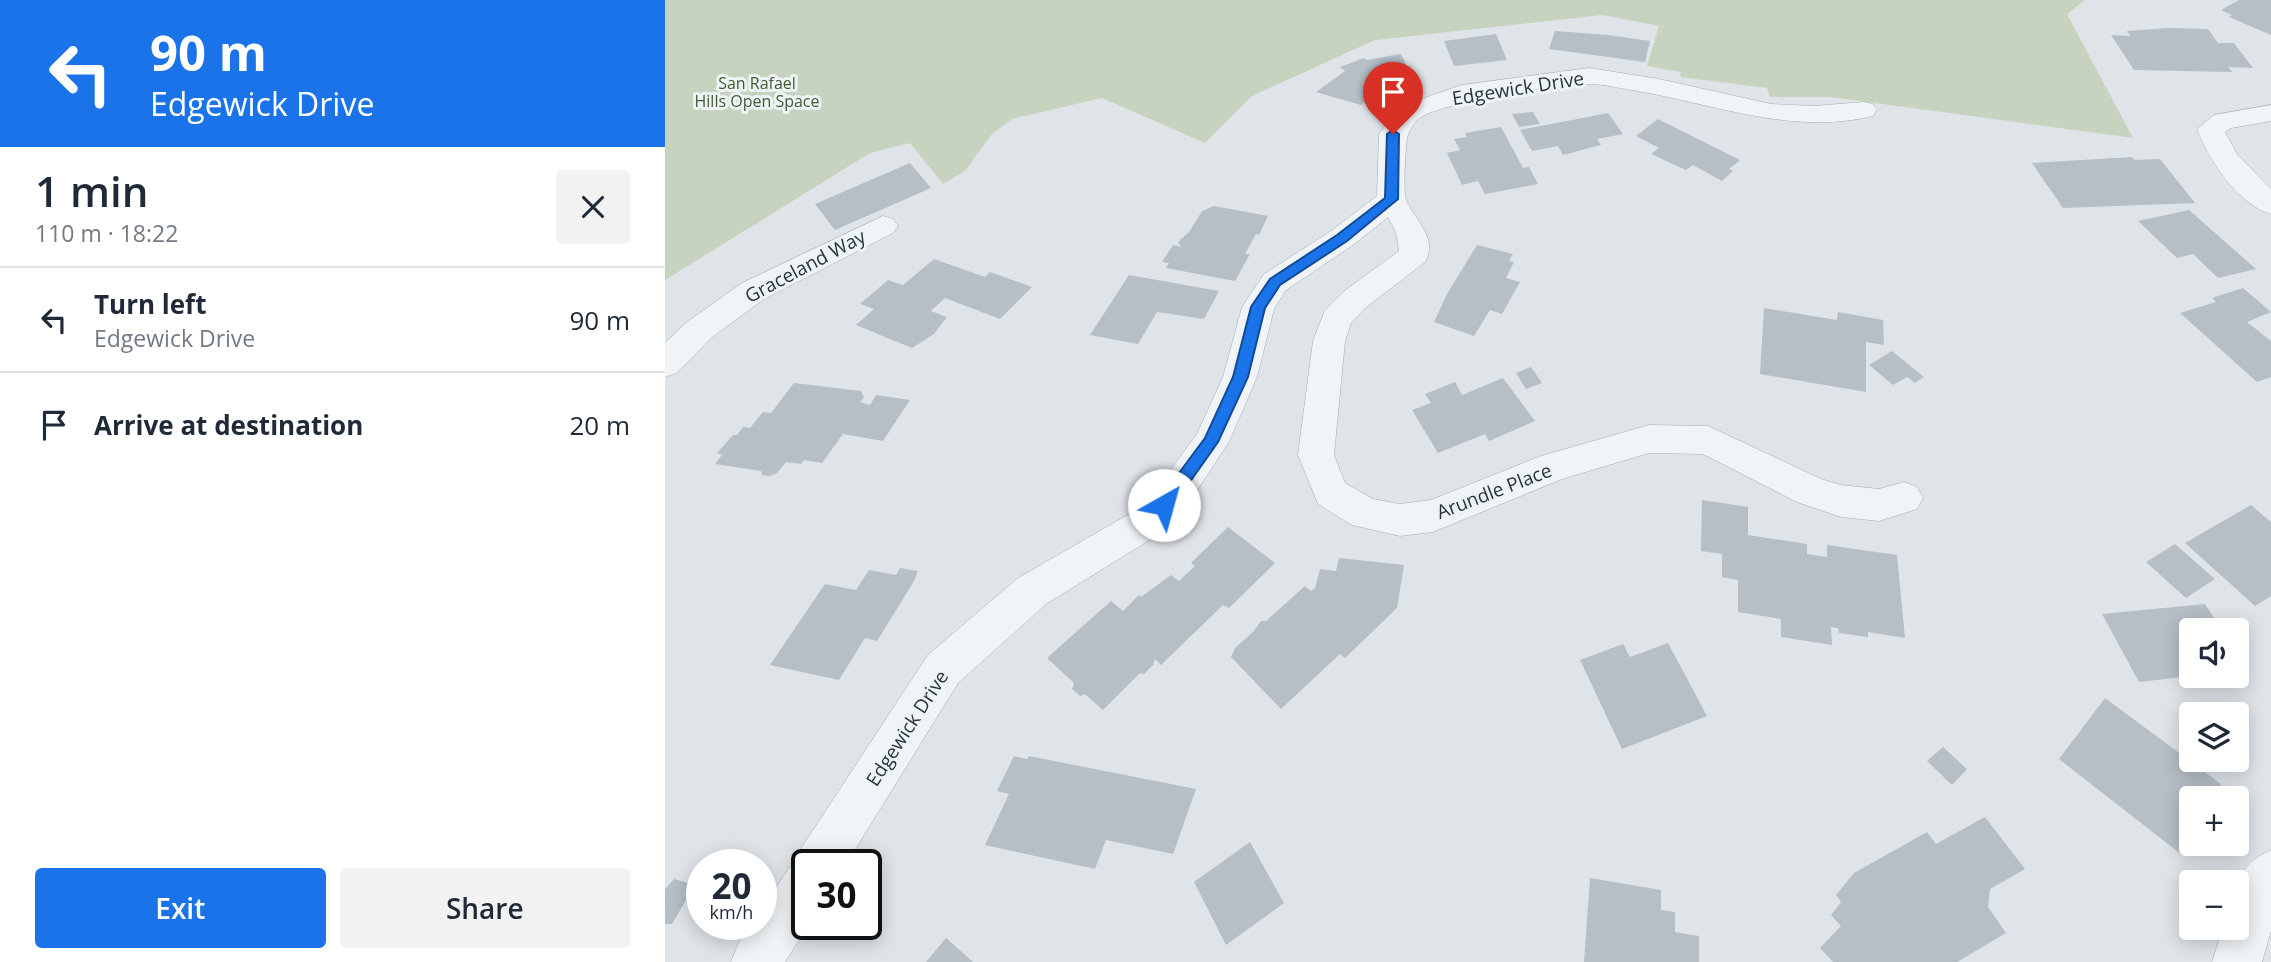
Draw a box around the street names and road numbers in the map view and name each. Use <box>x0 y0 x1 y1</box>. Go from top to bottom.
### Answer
street label: Edgewick Drive <box>1450 65 1586 111</box>
street label: Graceland Way <box>740 223 870 309</box>
street label: Arundle Place <box>1433 457 1555 525</box>
street label: Edgewick Drive <box>860 665 954 791</box>

